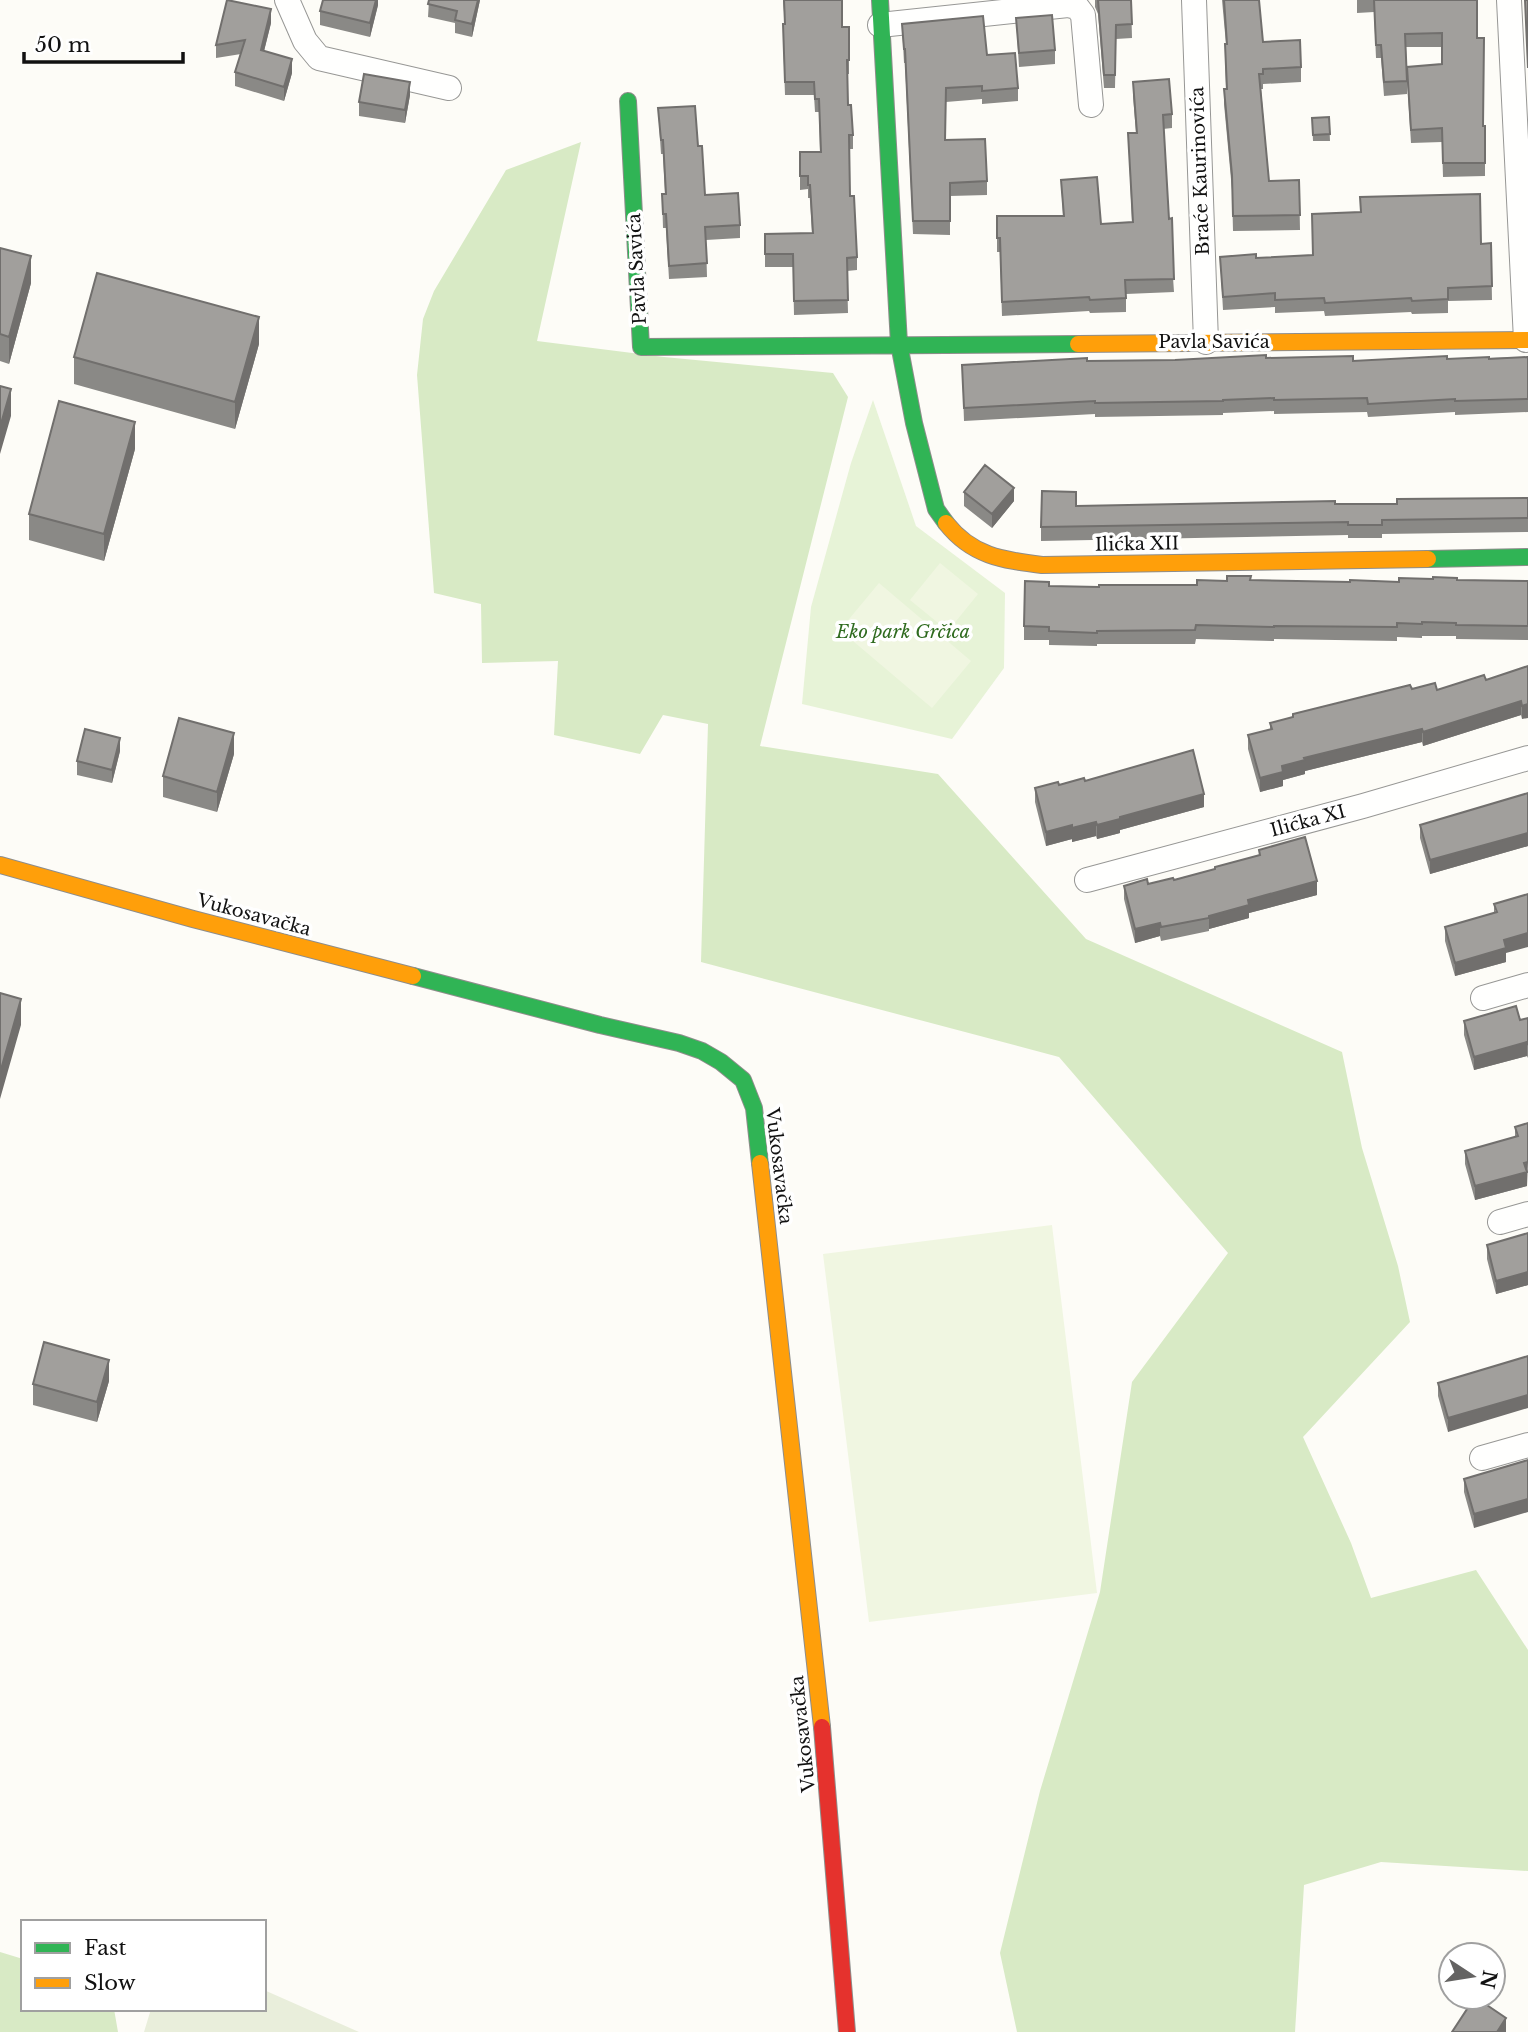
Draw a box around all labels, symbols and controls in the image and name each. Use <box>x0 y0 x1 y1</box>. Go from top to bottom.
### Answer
scale bar <box>24 21 184 65</box>
text: 50 m <box>35 32 91 58</box>
street label: Braće Kaurinovića <box>1186 86 1214 256</box>
street label: Pavla Savića <box>623 213 651 325</box>
street label: Pavla Savića <box>1158 331 1270 353</box>
street label: Ilićka XII <box>1095 532 1179 556</box>
park label: Eko park Grčica <box>835 621 970 643</box>
street label: Ilićka XI <box>1268 800 1348 842</box>
street label: Vukosavačka <box>194 889 313 941</box>
street label: Vukosavačka <box>761 1106 797 1225</box>
street label: Vukosavačka <box>786 1675 820 1794</box>
legend <box>21 1920 266 2011</box>
text: Fast <box>84 1935 126 1961</box>
north arrow <box>1437 1941 1507 2011</box>
text: N <box>1475 1968 1501 1991</box>
text: Slow <box>84 1970 136 1996</box>

